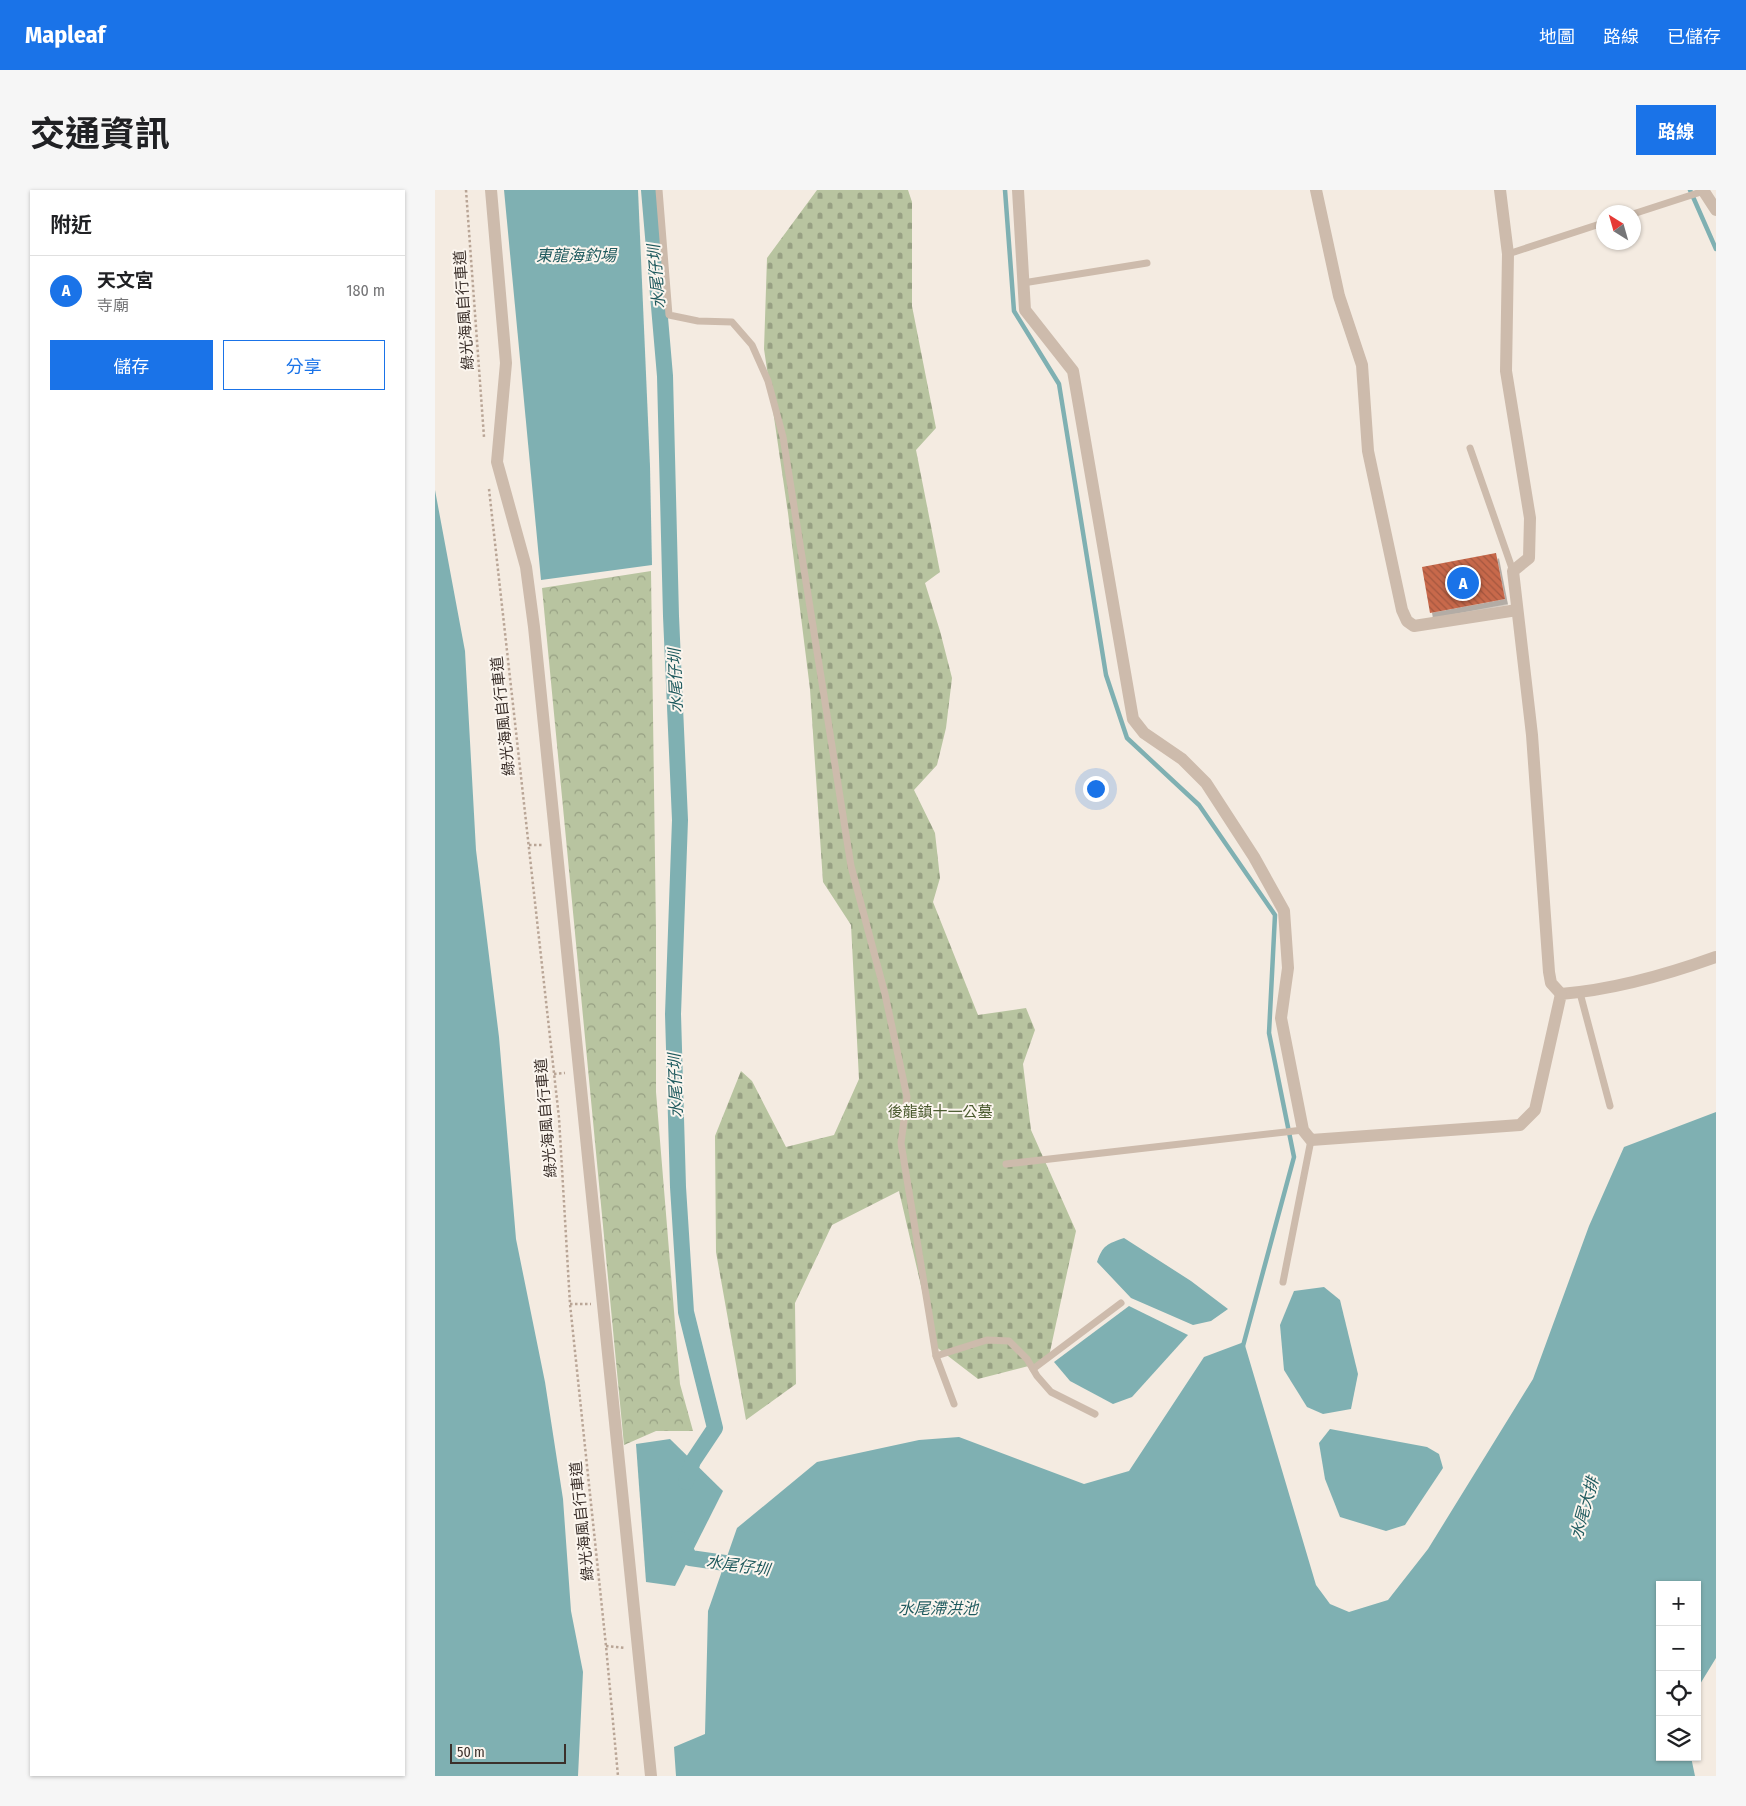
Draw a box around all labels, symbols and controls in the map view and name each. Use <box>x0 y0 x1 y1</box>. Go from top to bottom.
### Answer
text: Mapleaf <box>25 21 105 49</box>
text: 地圖 <box>1539 26 1575 48</box>
text: 路線 <box>1603 26 1639 48</box>
text: 已儲存 <box>1667 26 1721 48</box>
button: 路線 <box>1636 105 1716 155</box>
text: 交通資訊 <box>30 113 170 155</box>
north arrow <box>1596 205 1641 250</box>
text: 附近 <box>50 212 92 238</box>
water label: 水尾仔圳 <box>644 242 669 310</box>
water label: 東龍海釣場 <box>536 246 618 265</box>
street label: 綠光海風自行車道 <box>451 250 477 370</box>
text: 天文宮 <box>97 269 154 292</box>
text: A <box>62 281 70 300</box>
text: 180 m <box>346 281 385 300</box>
text: 寺廟 <box>97 296 129 315</box>
button: 儲存 <box>50 340 213 390</box>
button: 分享 <box>223 340 385 390</box>
pin: A <box>1447 564 1479 602</box>
water label: 水尾仔圳 <box>665 647 686 713</box>
street label: 綠光海風自行車道 <box>488 655 518 777</box>
your location <box>1083 776 1109 802</box>
water label: 水尾仔圳 <box>665 1052 686 1118</box>
street label: 綠光海風自行車道 <box>532 1057 560 1179</box>
park label: 後龍鎮十一公墓 <box>887 1103 993 1121</box>
street label: 綠光海風自行車道 <box>567 1460 597 1582</box>
water label: 水尾大排 <box>1567 1473 1603 1542</box>
water label: 水尾仔圳 <box>705 1552 773 1580</box>
map controls <box>1656 1581 1701 1761</box>
button: + <box>1656 1581 1701 1626</box>
water label: 水尾滯洪池 <box>898 1599 980 1618</box>
button: − <box>1656 1626 1701 1671</box>
button: locate <box>1656 1671 1701 1716</box>
button: layers <box>1656 1716 1701 1761</box>
scale bar <box>450 1741 566 1764</box>
text: 50 m <box>457 1744 485 1761</box>

